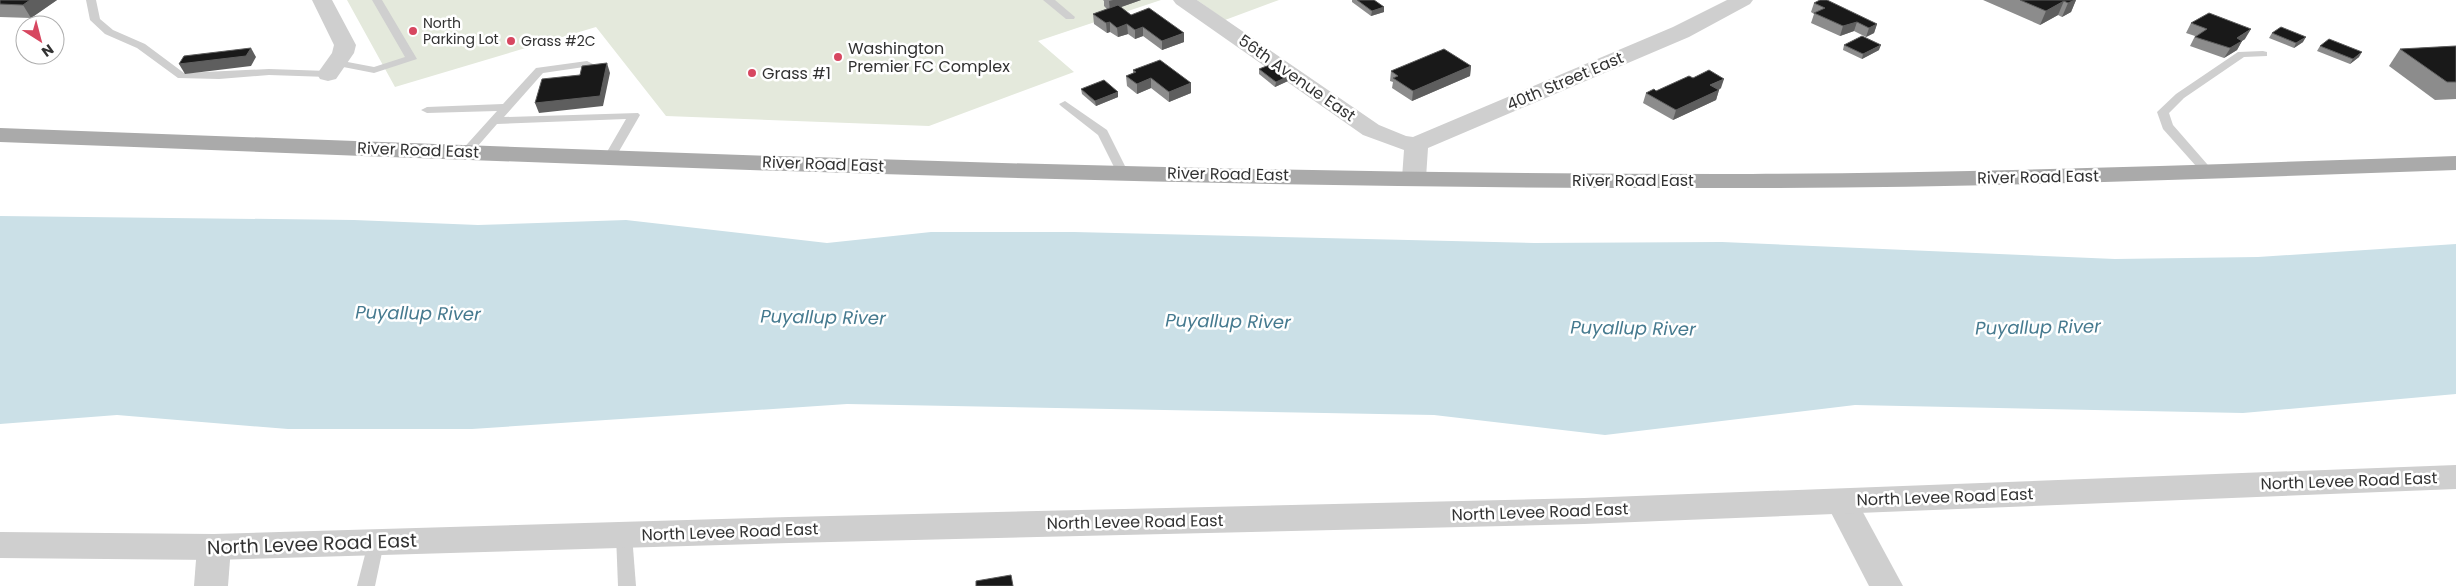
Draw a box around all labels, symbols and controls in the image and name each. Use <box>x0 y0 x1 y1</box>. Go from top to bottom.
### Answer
place label: North Parking Lot <box>423 13 499 49</box>
north arrow <box>15 15 65 65</box>
marker: North Parking Lot <box>407 25 419 37</box>
street label: 56th Avenue East <box>1234 29 1360 127</box>
place label: Grass #2C <box>521 31 596 51</box>
marker: Grass #2C <box>505 35 517 47</box>
place label: Washington Premier FC Complex <box>848 37 1010 78</box>
text: N <box>38 39 58 62</box>
street label: 40th Street East <box>1503 46 1627 116</box>
marker: Washington Premier FC Complex <box>832 51 844 63</box>
place label: Grass #1 <box>762 62 831 85</box>
marker: Grass #1 <box>746 67 758 79</box>
street label: River Road East <box>357 136 479 164</box>
street label: River Road East <box>762 150 884 178</box>
street label: River Road East <box>1167 161 1289 187</box>
street label: River Road East <box>1977 164 2099 190</box>
street label: River Road East <box>1572 169 1694 192</box>
water label: Puyallup River <box>355 299 482 327</box>
water label: Puyallup River <box>760 303 887 331</box>
water label: Puyallup River <box>1165 307 1292 335</box>
water label: Puyallup River <box>1975 313 2102 341</box>
water label: Puyallup River <box>1570 314 1697 342</box>
street label: North Levee Road East <box>2260 466 2438 496</box>
street label: North Levee Road East <box>1856 482 2034 512</box>
street label: North Levee Road East <box>1451 497 1629 527</box>
street label: North Levee Road East <box>1046 509 1224 535</box>
street label: North Levee Road East <box>641 517 819 547</box>
street label: North Levee Road East <box>207 527 417 561</box>

